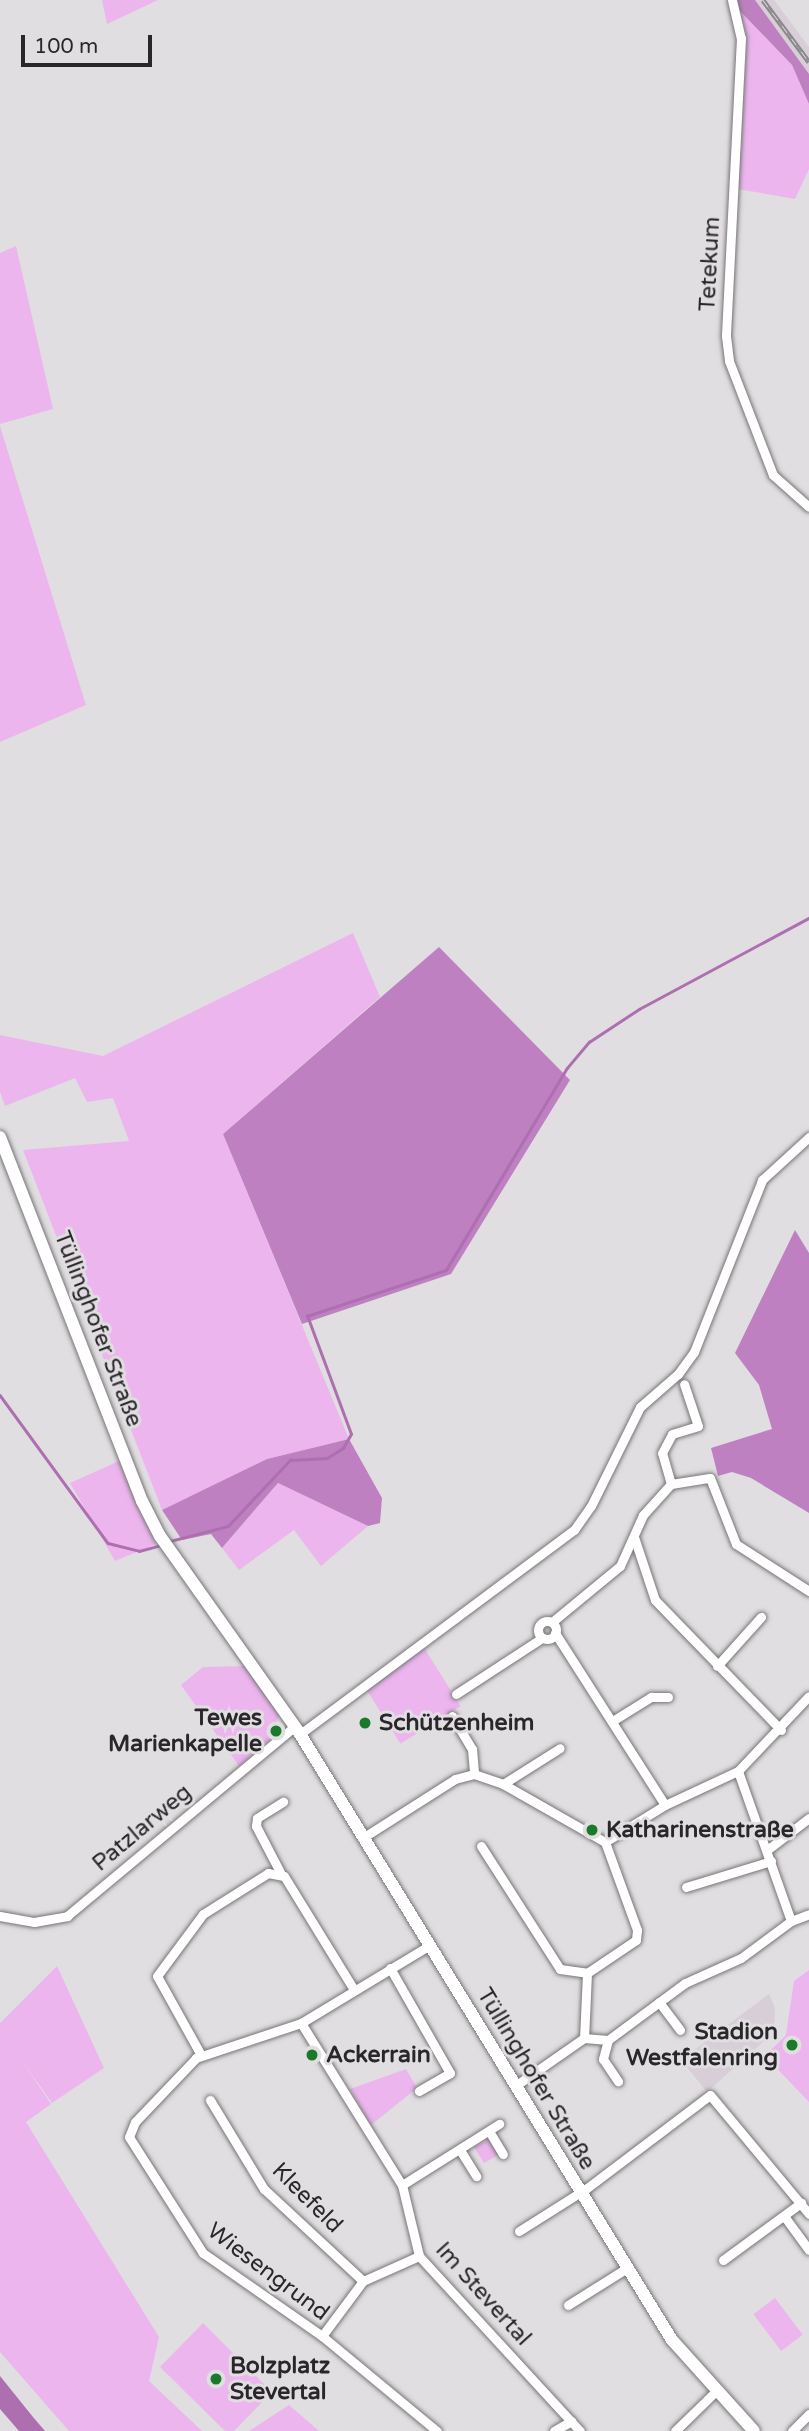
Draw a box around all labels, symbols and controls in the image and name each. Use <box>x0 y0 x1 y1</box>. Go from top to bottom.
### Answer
scale bar <box>24 21 156 65</box>
text: 100 m <box>34 34 98 59</box>
street label: Tetekum <box>694 216 726 312</box>
street label: Tüllinghofer Straße <box>48 1227 148 1431</box>
place label: Tewes Marienkapelle <box>108 1704 262 1758</box>
place label: Schützenheim <box>379 1709 534 1737</box>
marker: Schützenheim <box>357 1715 373 1731</box>
marker: Tewes Marienkapelle <box>268 1723 284 1739</box>
street label: Patzlarweg <box>87 1779 197 1877</box>
place label: Katharinenstraße <box>606 1816 794 1844</box>
marker: Katharinenstraße <box>584 1822 600 1838</box>
street label: Tüllinghofer Straße <box>471 1983 601 2175</box>
place label: Stadion Westfalenring <box>626 2018 778 2072</box>
marker: Stadion Westfalenring <box>784 2037 800 2053</box>
place label: Ackerrain <box>326 2041 431 2069</box>
marker: Ackerrain <box>304 2047 320 2063</box>
street label: Kleefeld <box>266 2157 348 2239</box>
street label: Wiesengrund <box>202 2217 334 2327</box>
street label: Im Stevertal <box>429 2236 537 2352</box>
place label: Bolzplatz Stevertal <box>230 2352 330 2406</box>
marker: Bolzplatz Stevertal <box>208 2371 224 2387</box>

